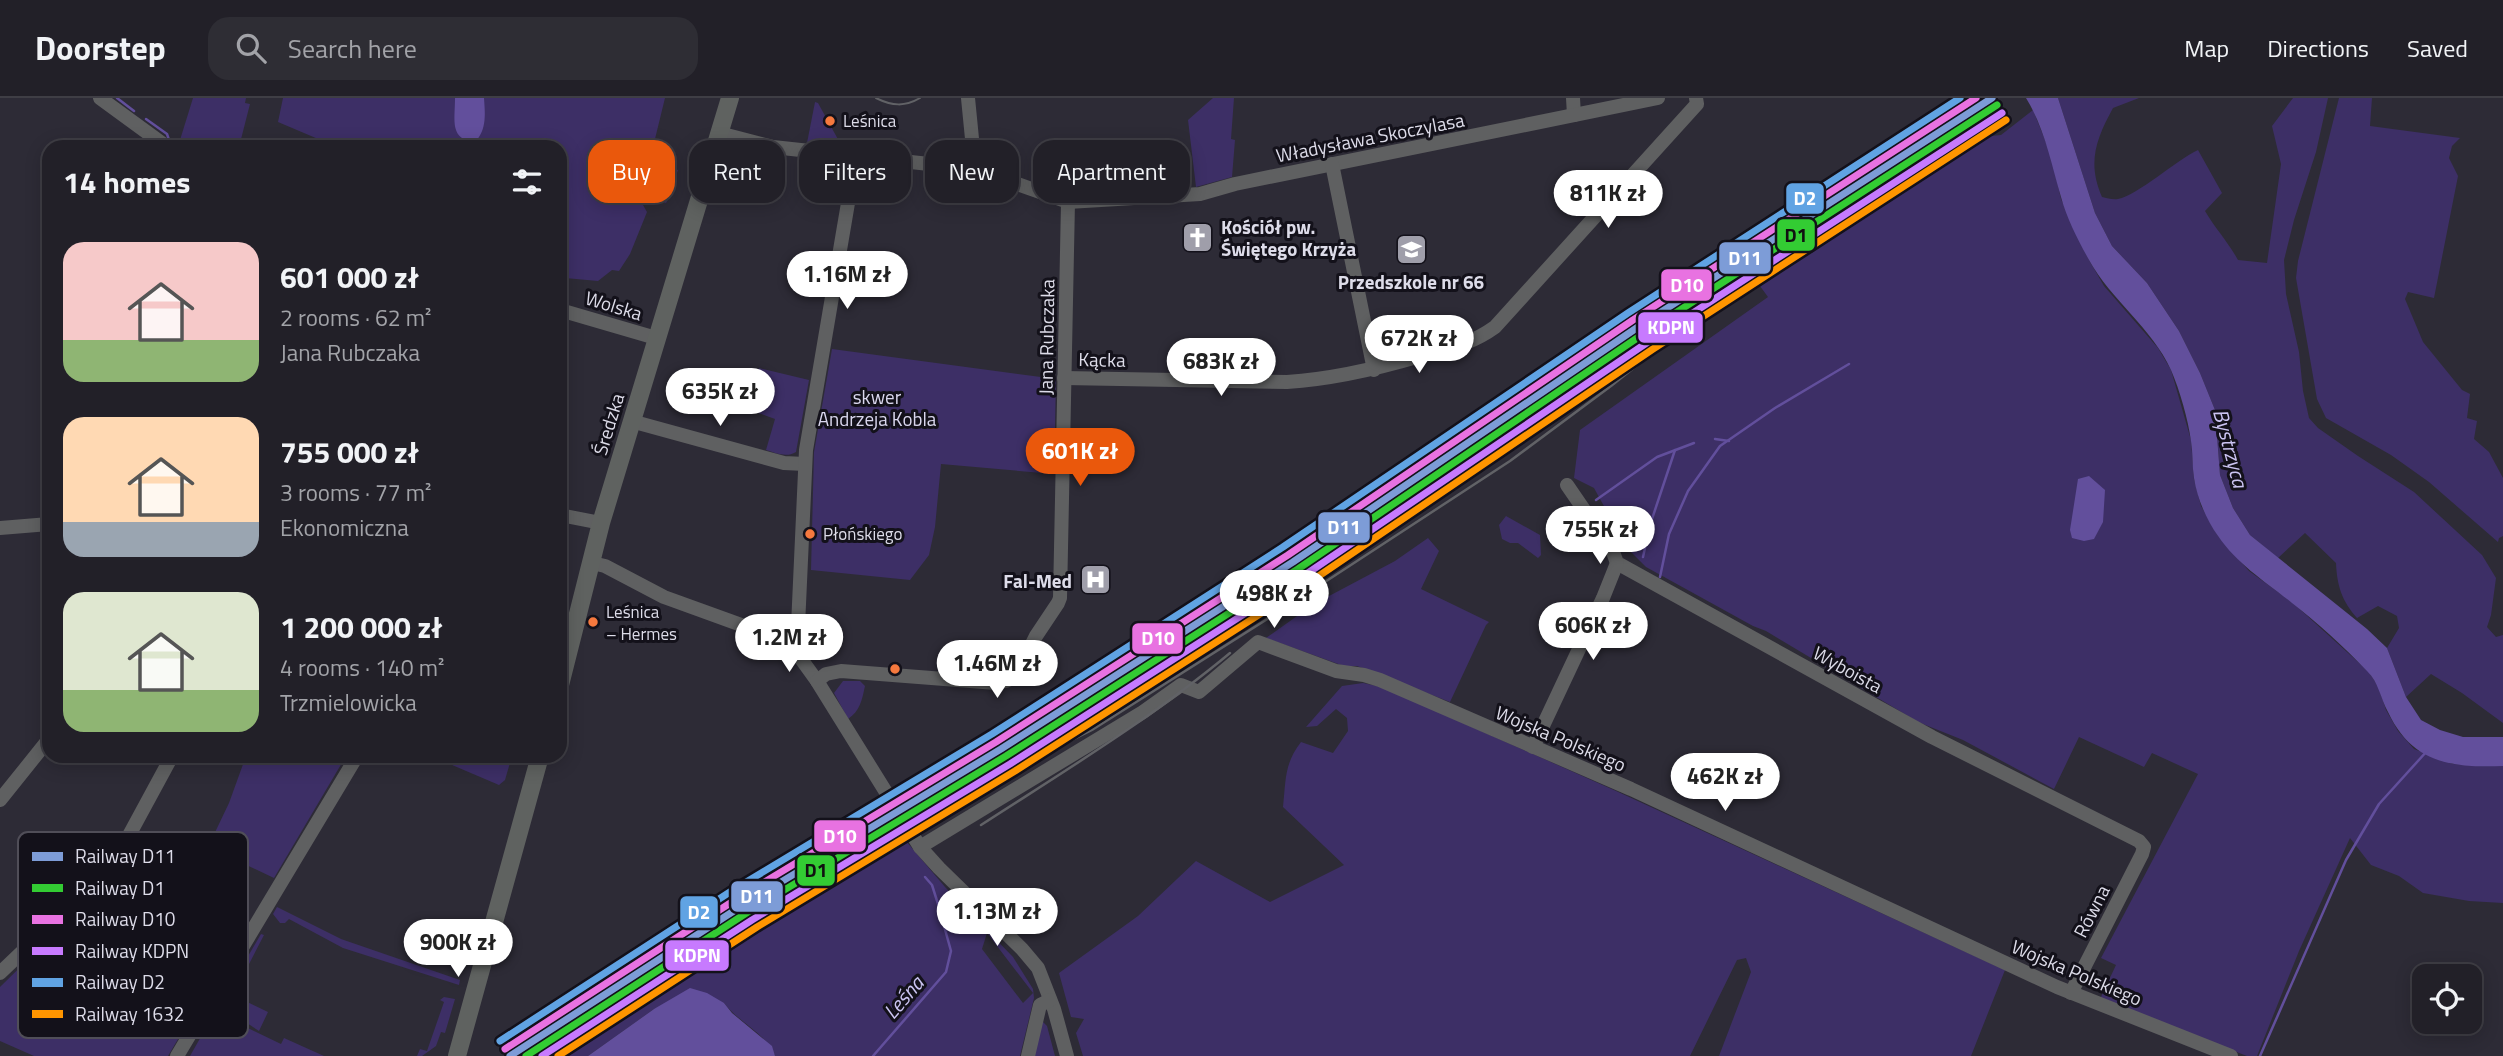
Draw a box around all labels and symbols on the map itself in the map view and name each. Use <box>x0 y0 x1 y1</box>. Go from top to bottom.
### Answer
street label: Władysława Skoczylasa <box>1273 104 1467 169</box>
place label: Leśnica <box>843 108 897 134</box>
marker: Leśnica <box>823 114 837 128</box>
pin: 811K zł <box>1543 170 1673 230</box>
line badge: D2 <box>1785 182 1825 215</box>
text: D2 <box>1794 183 1816 212</box>
place label: Kościół pw. Świętego Krzyża <box>1221 212 1356 263</box>
line badge: D1 <box>1776 218 1816 252</box>
church icon: Kościół pw. Świętego Krzyża <box>1181 220 1215 254</box>
text: D1 <box>1785 220 1807 249</box>
school or university icon: Przedszkole nr 66 <box>1394 233 1428 267</box>
line badge: D11 <box>1718 241 1772 275</box>
text: D11 <box>1728 243 1762 272</box>
pin: 1.16M zł <box>775 252 919 311</box>
place label: Przedszkole nr 66 <box>1338 267 1485 296</box>
line badge: D10 <box>1660 268 1713 302</box>
text: D10 <box>1670 270 1704 299</box>
street label: Jana Rubczaka <box>1030 278 1062 395</box>
street label: Wolska <box>582 283 647 328</box>
line badge: KDPN <box>1637 311 1704 344</box>
text: KDPN <box>1647 312 1695 341</box>
pin: 672K zł <box>1354 316 1484 375</box>
pin: 683K zł <box>1156 338 1286 398</box>
street label: Kącka <box>1078 344 1126 374</box>
pin: 635K zł <box>655 368 785 428</box>
park label: skwer Andrzeja Kobla <box>818 382 937 433</box>
street label: Średzka <box>585 389 631 459</box>
water label: Bystrzyca <box>2205 405 2257 493</box>
pin: 601K zł <box>1015 428 1145 488</box>
pin: 755K zł <box>1535 506 1665 566</box>
line badge: D11 <box>1317 511 1371 544</box>
text: D11 <box>1327 512 1361 541</box>
place label: Płońskiego <box>823 521 903 547</box>
marker: Płońskiego <box>803 527 817 541</box>
hospital icon: Fal-Med <box>1078 563 1112 597</box>
place label: Fal-Med <box>1003 566 1072 595</box>
pin: 498K zł <box>1209 570 1339 630</box>
place label: Leśnica – Hermes <box>606 599 677 647</box>
pin: 606K zł <box>1528 602 1658 662</box>
pin: 1.2M zł <box>724 614 854 674</box>
marker: Leśnica – Hermes <box>586 615 600 629</box>
line badge: D10 <box>1131 622 1184 655</box>
text: D10 <box>1141 623 1175 652</box>
street label: Wyboista <box>1808 638 1888 700</box>
pin: 1.46M zł <box>925 640 1069 700</box>
unlabelled marker <box>888 662 902 676</box>
street label: Wojska Polskiego <box>1491 697 1631 779</box>
pin: 462K zł <box>1660 754 1790 813</box>
line badge: D10 <box>813 819 867 853</box>
text: D10 <box>823 821 857 850</box>
legend <box>18 832 248 1038</box>
text: Railway D11 <box>75 841 175 870</box>
line badge: D1 <box>796 854 836 887</box>
text: D1 <box>805 855 827 884</box>
text: Railway D1 <box>75 873 165 902</box>
street label: Równa <box>2065 879 2117 942</box>
line badge: D11 <box>730 880 784 913</box>
text: D11 <box>740 881 774 910</box>
pin: 1.13M zł <box>925 888 1069 948</box>
line badge: D2 <box>679 895 719 929</box>
text: D2 <box>688 897 710 926</box>
text: Railway D10 <box>75 904 175 933</box>
pin: 900K zł <box>393 920 523 979</box>
street label: Wojska Polskiego <box>2007 931 2147 1013</box>
text: Railway KDPN <box>75 936 189 965</box>
line badge: KDPN <box>664 939 730 972</box>
text: KDPN <box>673 940 721 969</box>
text: Railway D2 <box>75 967 165 996</box>
water label: Leśna <box>875 967 932 1026</box>
text: Railway 1632 <box>75 999 185 1028</box>

